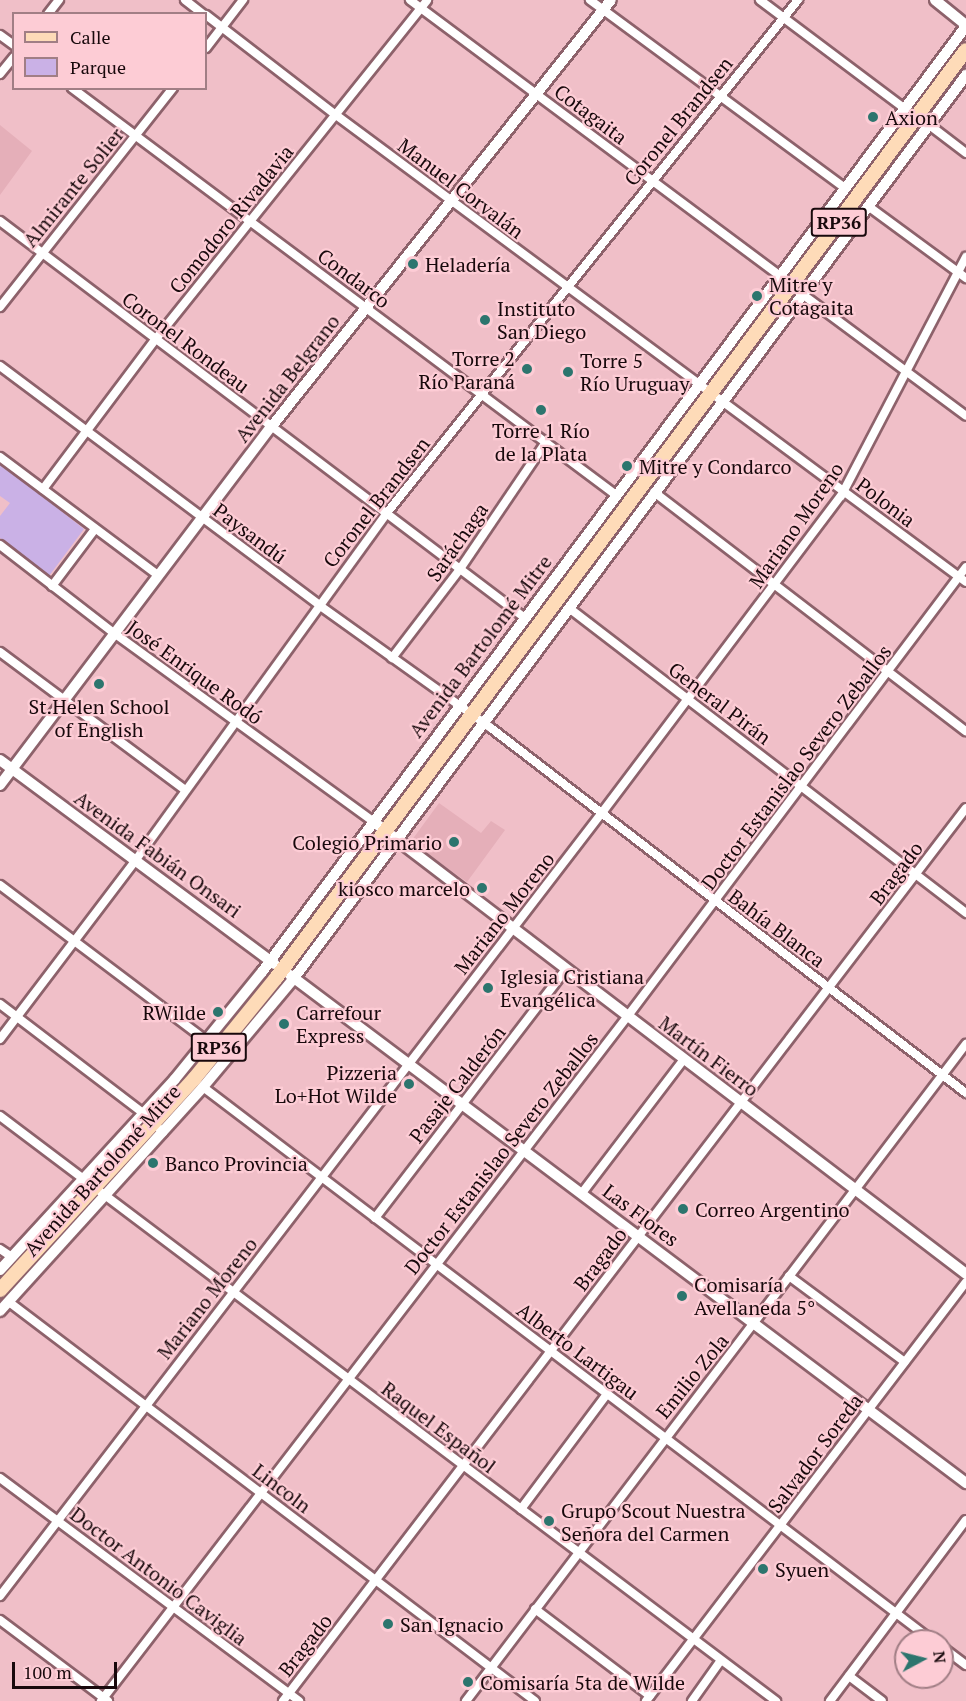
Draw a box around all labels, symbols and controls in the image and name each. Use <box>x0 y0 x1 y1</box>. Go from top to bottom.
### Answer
legend <box>12 12 207 90</box>
text: Calle <box>70 25 111 49</box>
street label: Coronel Brandsen <box>619 52 737 190</box>
text: Parque <box>70 55 126 79</box>
street label: Cotagaita <box>550 79 632 149</box>
place label: Axion <box>885 105 938 129</box>
marker: Axion <box>866 110 880 124</box>
street label: Almirante Solier <box>18 123 128 251</box>
street label: Manuel Corvalán <box>393 133 529 243</box>
street label: Comodoro Rivadavia <box>164 140 298 298</box>
road number: RP36 <box>810 207 868 237</box>
street label: Condarco <box>313 243 395 313</box>
place label: Heladería <box>425 252 511 276</box>
marker: Heladería <box>406 257 420 271</box>
place label: Mitre y Cotagaita <box>769 272 854 319</box>
street label: Coronel Rondeau <box>118 286 254 398</box>
marker: Mitre y Cotagaita <box>750 289 764 303</box>
place label: Instituto San Diego <box>497 296 586 343</box>
street label: Avenida Belgrano <box>230 309 344 447</box>
marker: Instituto San Diego <box>478 313 492 327</box>
place label: Torre 2 Río Paraná <box>419 346 515 393</box>
place label: Torre 5 Río Uruguay <box>580 348 689 395</box>
marker: Torre 2 Río Paraná <box>520 362 534 376</box>
marker: Torre 5 Río Uruguay <box>561 365 575 379</box>
marker: Torre 1 Río de la Plata <box>534 403 548 417</box>
place label: Torre 1 Río de la Plata <box>492 419 590 466</box>
street label: Coronel Brandsen <box>318 432 434 572</box>
place label: Mitre y Condarco <box>639 454 792 478</box>
street label: Mariano Moreno <box>744 457 848 593</box>
marker: Mitre y Condarco <box>620 459 634 473</box>
street label: Polonia <box>852 472 920 532</box>
street label: Paysandú <box>209 498 291 568</box>
street label: Saráchaga <box>421 498 493 586</box>
street label: Avenida Bartolomé Mitre <box>404 550 556 742</box>
street label: José Enrique Rodó <box>123 615 267 729</box>
street label: Doctor Estanislao Severo Zeballos <box>696 640 896 894</box>
street label: General Pirán <box>664 657 776 749</box>
marker: St.Helen School of English <box>92 677 106 691</box>
place label: St.Helen School of English <box>28 694 170 741</box>
street label: Avenida Fabián Onsari <box>70 786 246 922</box>
place label: Colegio Primario <box>292 830 442 854</box>
marker: Colegio Primario <box>447 835 461 849</box>
street label: Bragado <box>864 837 928 909</box>
street label: Mariano Moreno <box>449 847 559 979</box>
place label: kiosco marcelo <box>338 876 470 900</box>
marker: kiosco marcelo <box>475 881 489 895</box>
street label: Bahía Blanca <box>724 884 830 972</box>
place label: Iglesia Cristiana Evangélica <box>500 964 644 1011</box>
marker: Iglesia Cristiana Evangélica <box>481 981 495 995</box>
place label: RWilde <box>143 1000 206 1024</box>
place label: Carrefour Express <box>296 1000 381 1047</box>
marker: RWilde <box>211 1005 225 1019</box>
street label: Martín Fierro <box>654 1011 764 1101</box>
marker: Carrefour Express <box>277 1017 291 1031</box>
street label: Pasaje Calderón <box>404 1021 510 1147</box>
street label: Doctor Estanislao Severo Zeballos <box>399 1027 603 1279</box>
road number: RP36 <box>190 1032 248 1062</box>
place label: Pizzeria Lo+Hot Wilde <box>275 1060 397 1107</box>
marker: Pizzeria Lo+Hot Wilde <box>402 1077 416 1091</box>
street label: Avenida Bartolomé Mitre <box>19 1079 185 1261</box>
place label: Banco Provincia <box>165 1151 308 1175</box>
marker: Banco Provincia <box>146 1156 160 1170</box>
street label: Las Flores <box>598 1179 684 1251</box>
place label: Correo Argentino <box>695 1197 850 1221</box>
marker: Correo Argentino <box>676 1202 690 1216</box>
street label: Bragado <box>568 1223 632 1295</box>
street label: Mariano Moreno <box>152 1232 262 1364</box>
place label: Comisaría Avellaneda 5° <box>694 1272 815 1319</box>
marker: Comisaría Avellaneda 5° <box>675 1289 689 1303</box>
street label: Alberto Lartigau <box>512 1297 644 1405</box>
street label: Emilio Zola <box>651 1329 733 1423</box>
street label: Raquel Español <box>377 1376 501 1478</box>
street label: Salvador Soreda <box>763 1389 867 1517</box>
street label: Lincoln <box>248 1458 316 1518</box>
place label: Grupo Scout Nuestra Señora del Carmen <box>561 1498 746 1545</box>
street label: Doctor Antonio Caviglia <box>66 1502 252 1650</box>
marker: Grupo Scout Nuestra Señora del Carmen <box>542 1514 556 1528</box>
place label: Syuen <box>775 1557 829 1581</box>
marker: Syuen <box>756 1562 770 1576</box>
street label: Bragado <box>273 1609 337 1681</box>
place label: San Ignacio <box>400 1612 503 1636</box>
marker: San Ignacio <box>381 1617 395 1631</box>
north arrow <box>894 1629 954 1689</box>
scale bar <box>15 1650 120 1688</box>
text: N <box>928 1650 952 1664</box>
text: 100 m <box>23 1660 72 1684</box>
place label: Comisaría 5ta de Wilde <box>480 1670 685 1694</box>
marker: Comisaría 5ta de Wilde <box>461 1675 475 1689</box>

